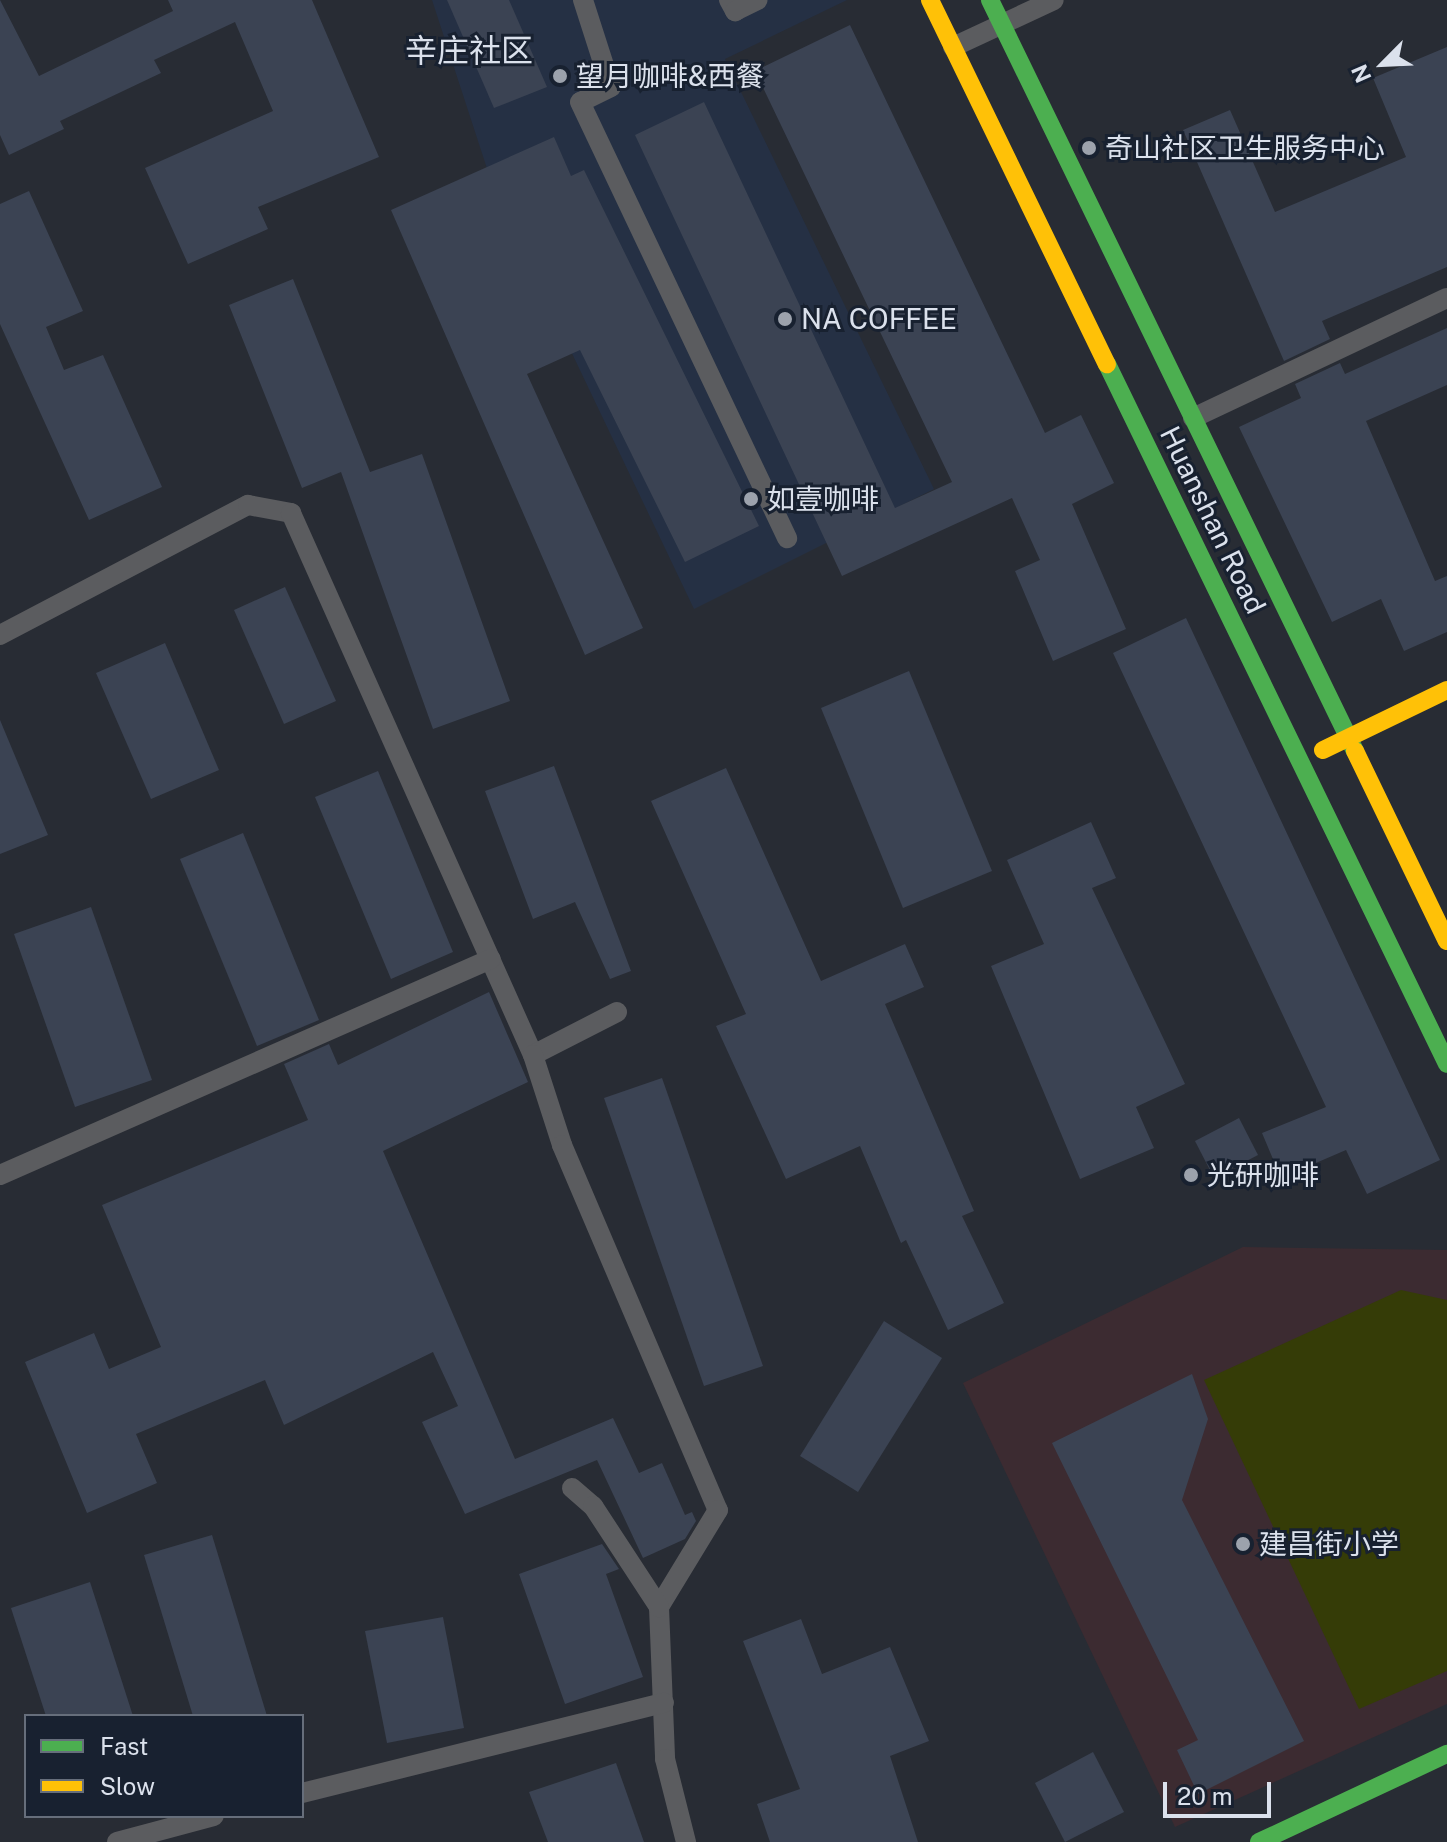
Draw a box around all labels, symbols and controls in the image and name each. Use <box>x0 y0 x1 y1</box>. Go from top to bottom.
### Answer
north arrow <box>1343 24 1423 104</box>
district label: 辛庄社区 <box>405 32 533 70</box>
place label: 望月咖啡&西餐 <box>576 59 764 93</box>
text: N <box>1346 61 1376 87</box>
marker: 望月咖啡&西餐 <box>551 67 569 85</box>
place label: 奇山社区卫生服务中心 <box>1105 131 1385 165</box>
marker: 奇山社区卫生服务中心 <box>1080 139 1098 157</box>
place label: NA COFFEE <box>801 302 957 336</box>
marker: NA COFFEE <box>776 310 794 328</box>
street label: Huanshan Road <box>1153 421 1273 619</box>
place label: 如壹咖啡 <box>767 482 879 516</box>
marker: 如壹咖啡 <box>742 490 760 508</box>
place label: 光研咖啡 <box>1207 1158 1319 1192</box>
marker: 光研咖啡 <box>1182 1166 1200 1184</box>
place label: 建昌街小学 <box>1259 1527 1399 1561</box>
marker: 建昌街小学 <box>1234 1535 1252 1553</box>
legend <box>24 1714 304 1818</box>
text: Fast <box>100 1732 148 1760</box>
scale bar <box>1167 1766 1275 1816</box>
text: Slow <box>100 1772 155 1800</box>
text: 20 m <box>1177 1782 1233 1810</box>

